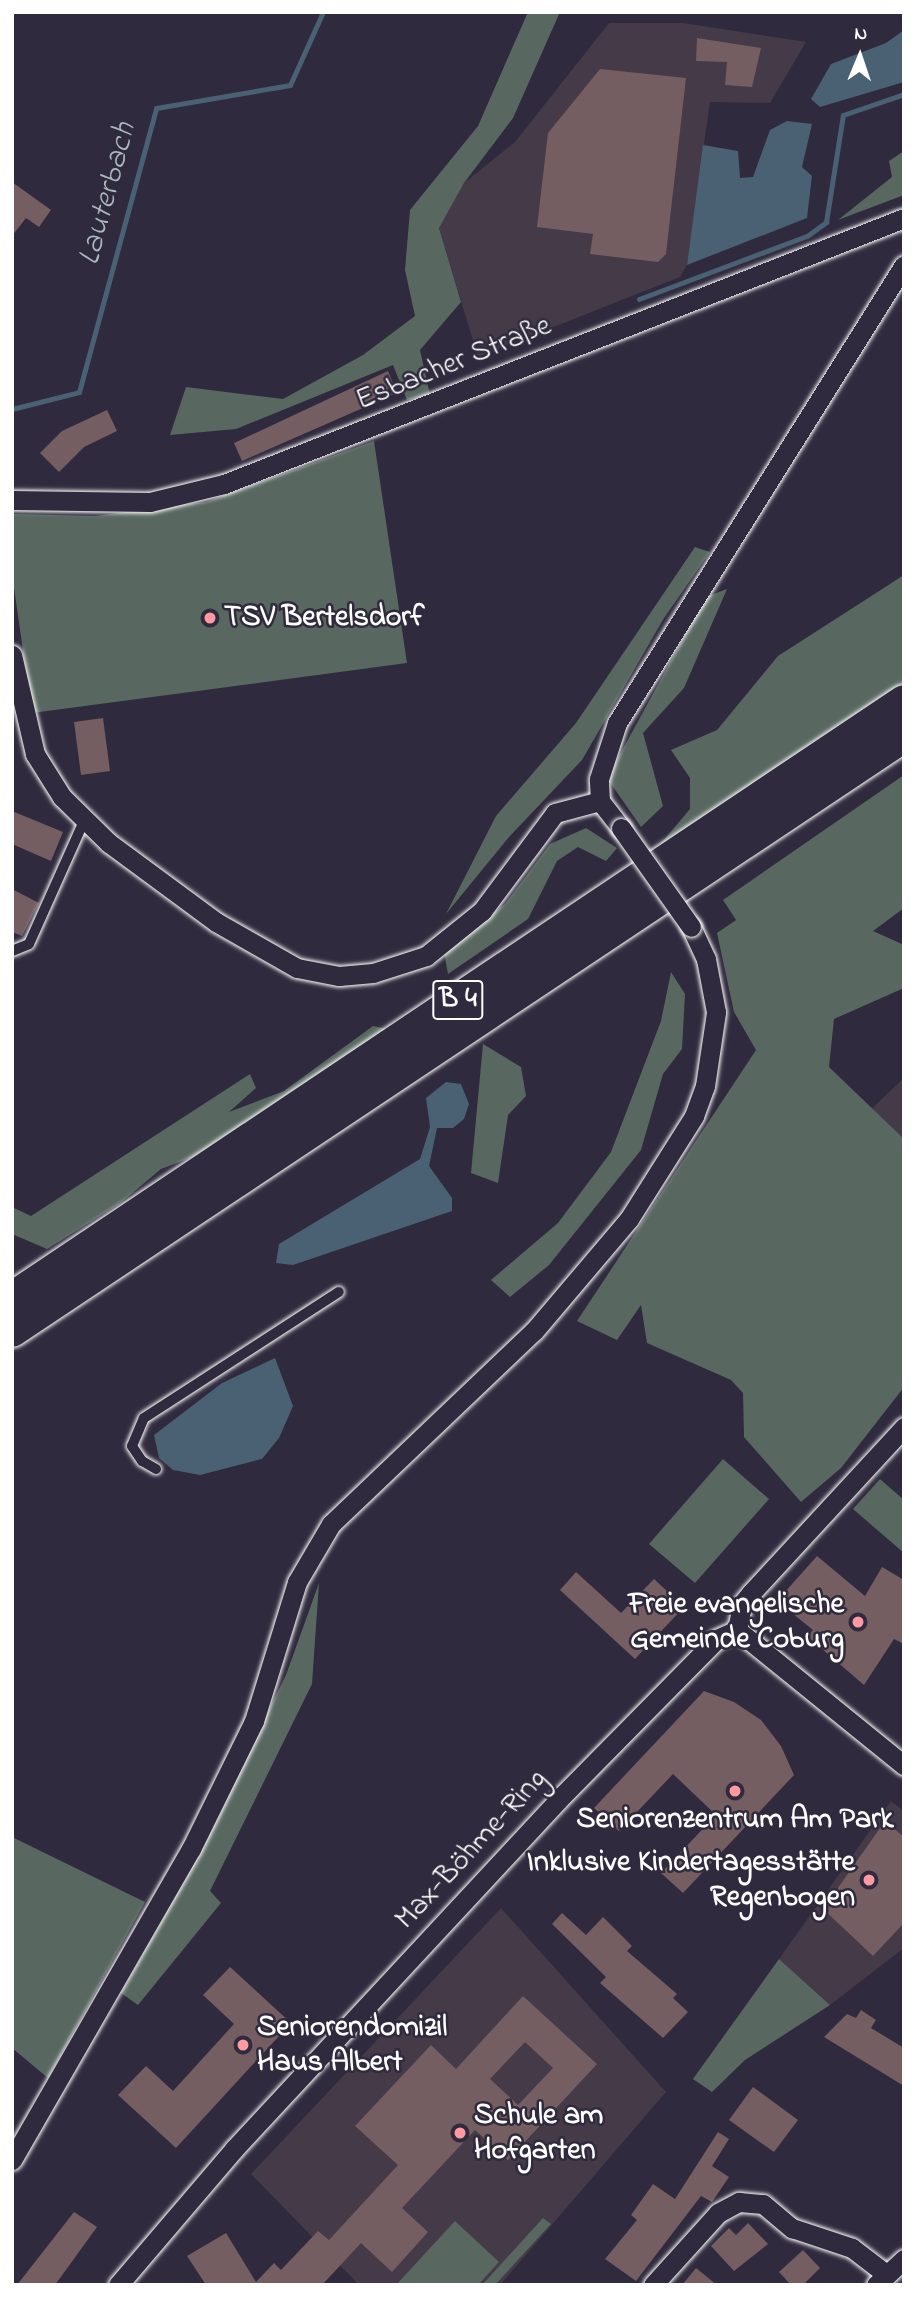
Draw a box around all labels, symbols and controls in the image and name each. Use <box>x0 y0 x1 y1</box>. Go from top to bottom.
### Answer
north arrow <box>825 21 895 91</box>
text: N <box>854 21 868 48</box>
water label: Lauterbach <box>72 119 146 269</box>
street label: Esbacher Straße <box>351 308 557 420</box>
place label: TSV Bertelsdorf <box>224 600 424 636</box>
marker: TSV Bertelsdorf <box>202 610 218 626</box>
road number: B 4 <box>432 976 484 1024</box>
place label: Freie evangelische Gemeinde Coburg <box>628 1587 844 1658</box>
marker: Freie evangelische Gemeinde Coburg <box>850 1614 866 1630</box>
street label: Max-Böhme-Ring <box>388 1762 556 1938</box>
marker: Seniorenzentrum Am Park <box>727 1783 743 1799</box>
place label: Seniorenzentrum Am Park <box>576 1802 894 1838</box>
place label: Inklusive Kindertagesstätte Regenbogen <box>527 1845 855 1916</box>
marker: Inklusive Kindertagesstätte Regenbogen <box>861 1872 877 1888</box>
place label: Seniorendomizil Haus Albert <box>257 2010 447 2080</box>
marker: Seniorendomizil Haus Albert <box>235 2037 251 2053</box>
place label: Schule am Hofgarten <box>474 2098 603 2168</box>
marker: Schule am Hofgarten <box>452 2125 468 2141</box>

